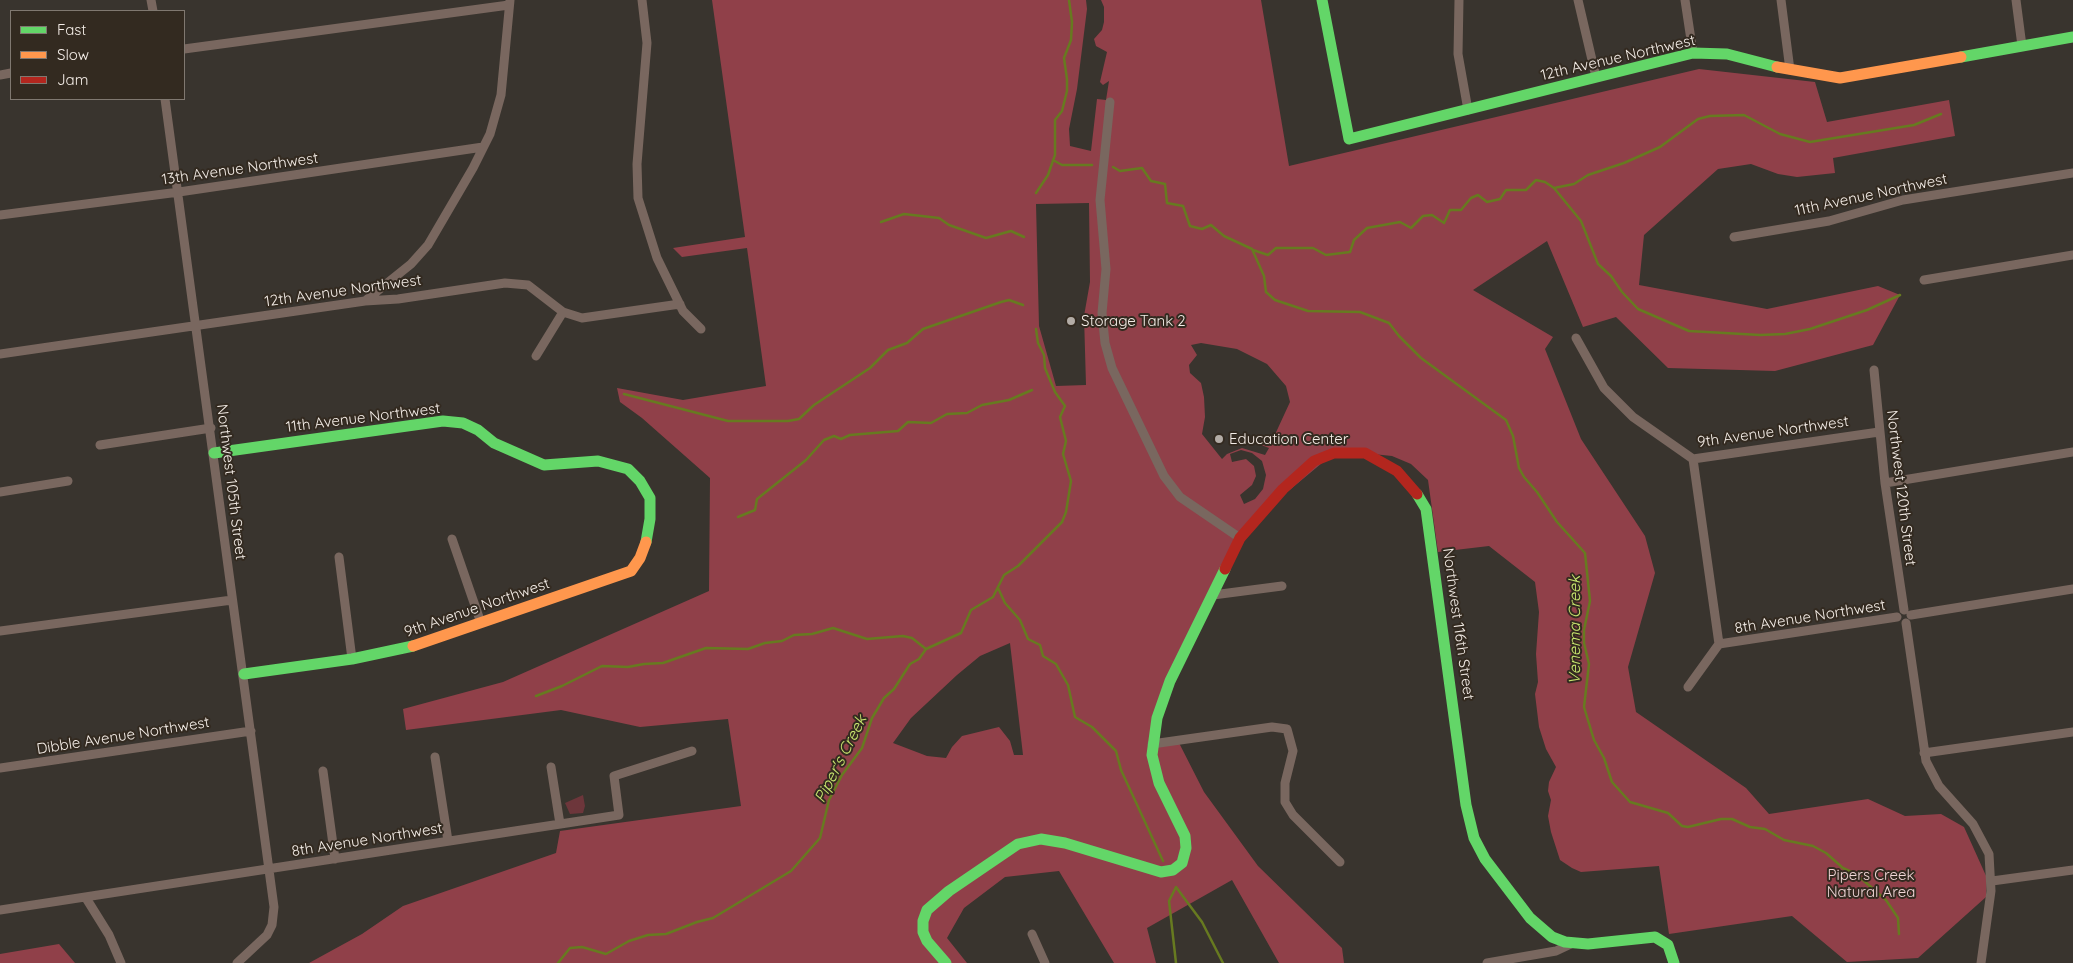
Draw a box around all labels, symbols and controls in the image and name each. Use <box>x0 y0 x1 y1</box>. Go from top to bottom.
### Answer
legend <box>10 10 185 100</box>
text: Fast <box>57 20 86 39</box>
street label: 12th Avenue Northwest <box>1539 31 1697 85</box>
text: Slow <box>57 45 89 64</box>
text: Jam <box>57 70 88 89</box>
street label: 13th Avenue Northwest <box>161 149 319 189</box>
street label: 11th Avenue Northwest <box>1793 170 1949 220</box>
street label: 12th Avenue Northwest <box>263 271 423 311</box>
place label: Storage Tank 2 <box>1081 312 1186 330</box>
marker: Storage Tank 2 <box>1065 315 1077 327</box>
street label: 11th Avenue Northwest <box>285 400 441 436</box>
street label: Northwest 105th Street <box>213 403 249 561</box>
street label: Northwest 120th Street <box>1883 409 1919 567</box>
street label: 9th Avenue Northwest <box>1696 412 1850 452</box>
place label: Education Center <box>1229 430 1348 448</box>
marker: Education Center <box>1213 433 1225 445</box>
street label: Northwest 116th Street <box>1438 547 1478 701</box>
street label: 9th Avenue Northwest <box>402 575 552 641</box>
water label: Venema Creek <box>1565 575 1585 685</box>
street label: 8th Avenue Northwest <box>1733 596 1887 638</box>
water label: Piper's Creek <box>811 712 871 806</box>
street label: Dibble Avenue Northwest <box>35 713 211 759</box>
street label: 8th Avenue Northwest <box>290 819 444 861</box>
park label: Pipers Creek Natural Area <box>1827 866 1915 901</box>

